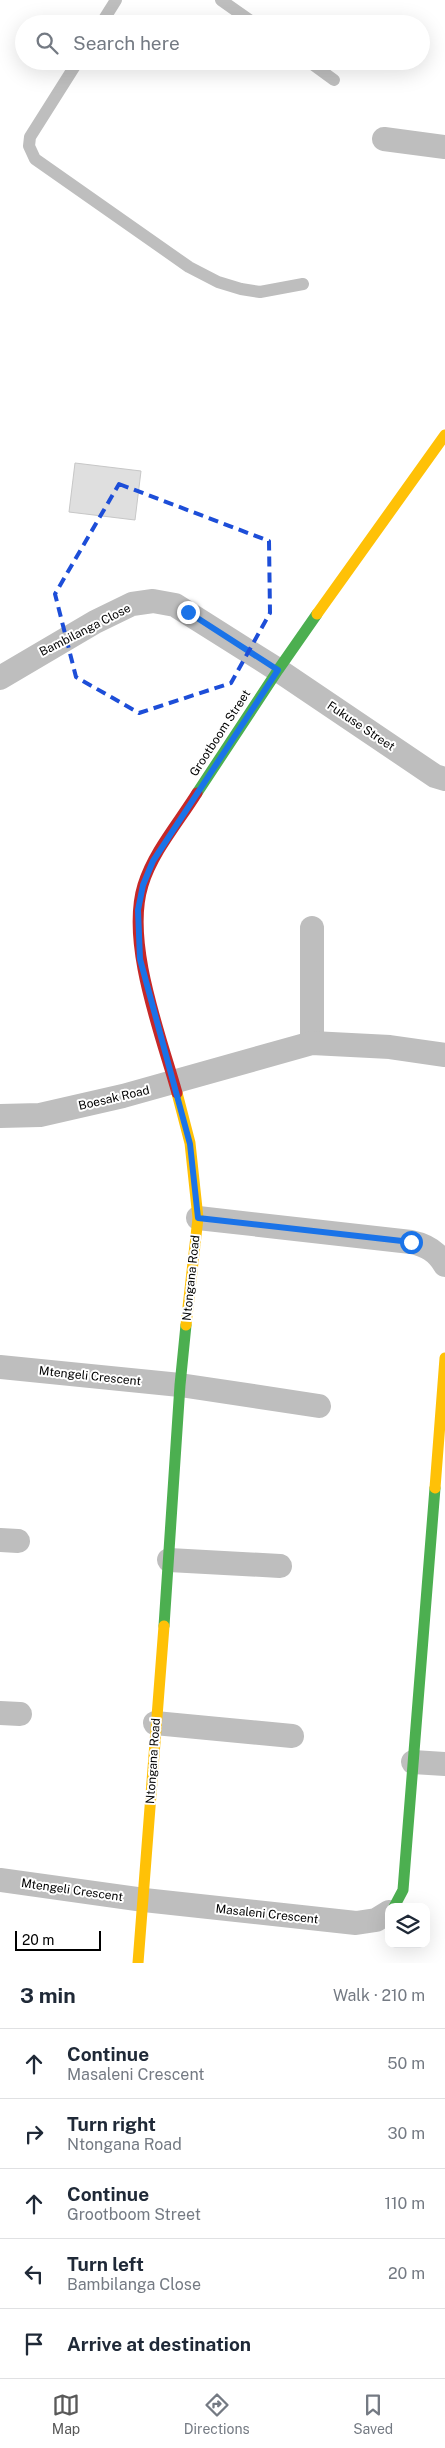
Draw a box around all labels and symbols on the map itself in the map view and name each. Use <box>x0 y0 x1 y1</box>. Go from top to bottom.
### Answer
street label: Bambilanga Close <box>37 601 133 659</box>
route end <box>177 601 200 624</box>
street label: Grootboom Street <box>187 687 253 779</box>
street label: Fukuse Street <box>325 698 398 754</box>
street label: Boesak Road <box>77 1083 151 1113</box>
route start <box>400 1231 423 1254</box>
street label: Ntongana Road <box>180 1234 202 1322</box>
street label: Mtengeli Crescent <box>38 1364 142 1388</box>
street label: Ntongana Road <box>143 1718 163 1804</box>
street label: Mtengeli Crescent <box>20 1876 124 1904</box>
street label: Masaleni Crescent <box>215 1902 319 1926</box>
scale bar <box>15 1928 101 1951</box>

